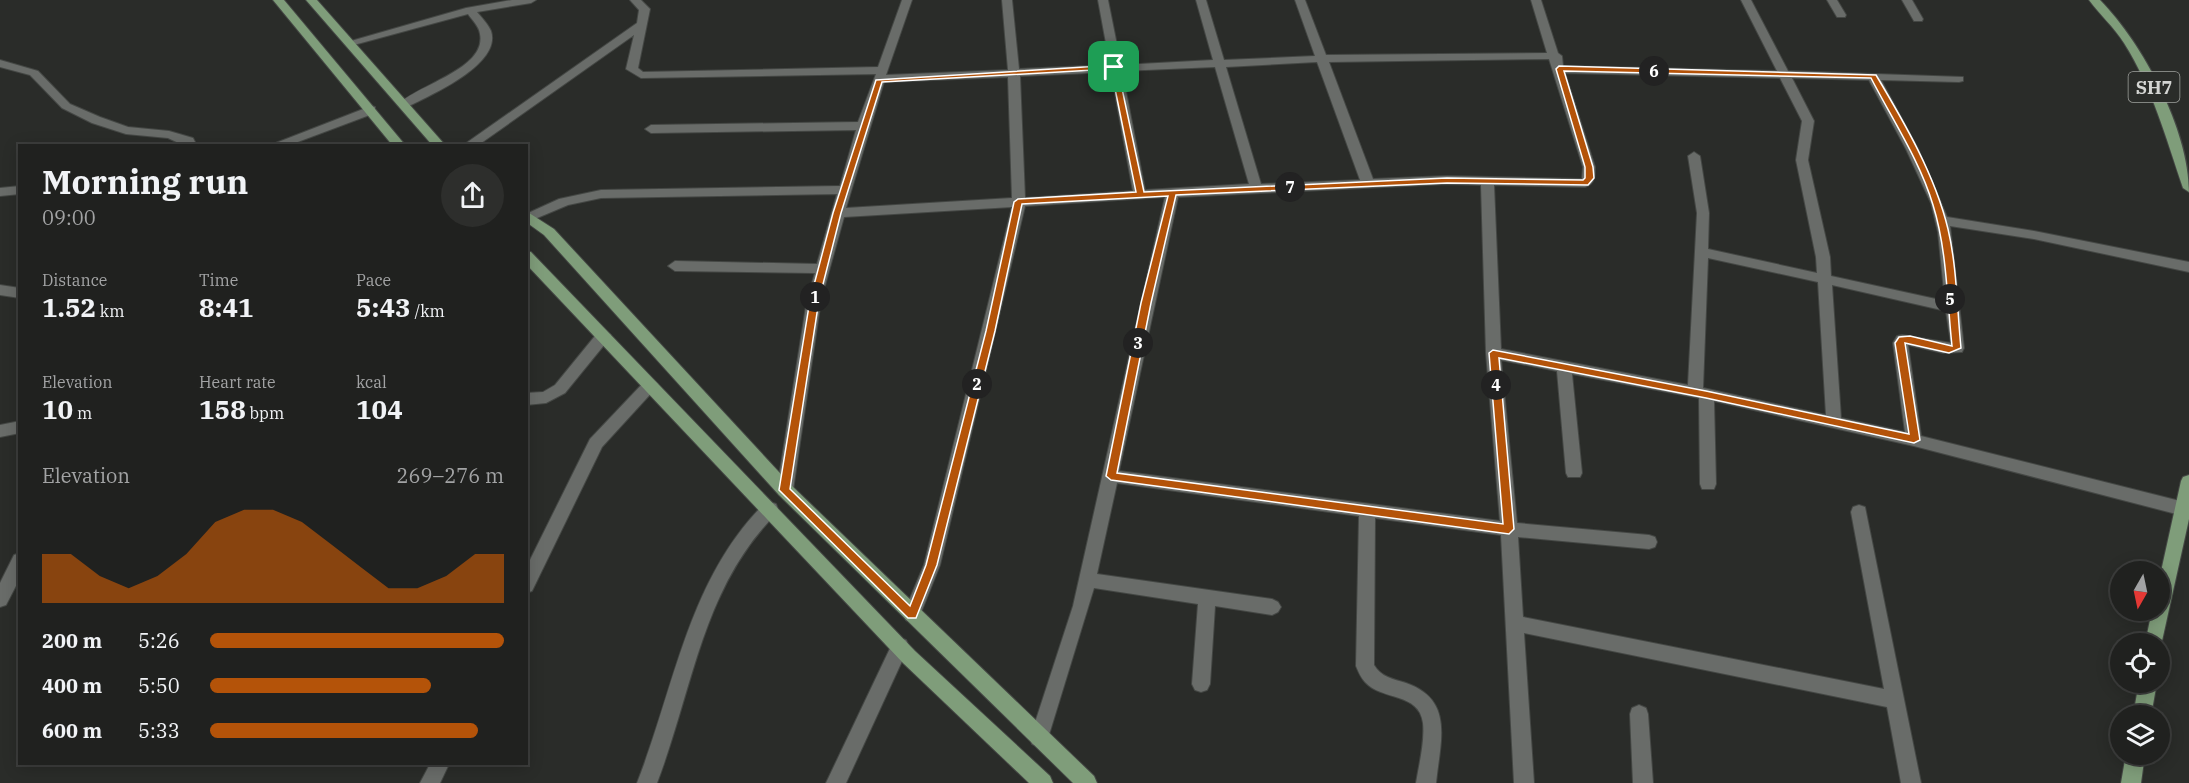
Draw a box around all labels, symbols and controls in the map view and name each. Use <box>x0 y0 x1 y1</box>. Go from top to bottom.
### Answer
pin <box>1088 41 1139 92</box>
icon: arrive <box>1097 50 1130 83</box>
pin: 6 <box>1639 56 1669 86</box>
text: 6 <box>1649 61 1659 81</box>
road number: SH7 <box>2128 72 2180 102</box>
text: Morning run <box>42 160 248 203</box>
button: share <box>441 164 504 227</box>
pin: 7 <box>1275 172 1305 202</box>
text: 7 <box>1285 177 1295 197</box>
text: 09:00 <box>42 204 96 231</box>
text: Distance <box>42 270 107 290</box>
text: Time <box>199 270 238 290</box>
text: Pace <box>356 270 391 290</box>
pin: 1 <box>800 282 830 312</box>
pin: 5 <box>1935 284 1965 314</box>
text: 1 <box>810 287 820 307</box>
text: 5 <box>1945 289 1955 309</box>
text: 1.52 <box>42 290 96 324</box>
text: 8:41 <box>199 290 254 324</box>
text: 5:43 <box>356 290 411 324</box>
text: km <box>96 301 124 321</box>
text: /km <box>411 301 445 321</box>
pin: 3 <box>1123 328 1153 358</box>
text: 3 <box>1133 333 1143 353</box>
pin: 2 <box>962 369 992 399</box>
pin: 4 <box>1481 370 1511 400</box>
text: Elevation <box>42 372 112 392</box>
text: Heart rate <box>199 372 276 392</box>
text: kcal <box>356 372 387 392</box>
text: 2 <box>972 374 982 394</box>
text: 4 <box>1491 375 1501 395</box>
text: 10 <box>42 392 73 426</box>
text: 158 <box>199 392 246 426</box>
text: 104 <box>356 392 403 426</box>
text: m <box>73 403 92 423</box>
text: bpm <box>246 403 284 423</box>
text: Elevation <box>42 462 130 489</box>
text: 269–276 m <box>397 462 504 489</box>
north arrow <box>2110 561 2170 621</box>
map controls <box>2110 561 2170 765</box>
text: 200 m <box>42 627 102 654</box>
text: 5:26 <box>138 627 180 654</box>
button: locate <box>2110 633 2170 693</box>
text: 400 m <box>42 672 102 699</box>
text: 5:50 <box>138 672 180 699</box>
button: layers <box>2110 705 2170 765</box>
text: 600 m <box>42 717 102 744</box>
text: 5:33 <box>138 717 180 744</box>

